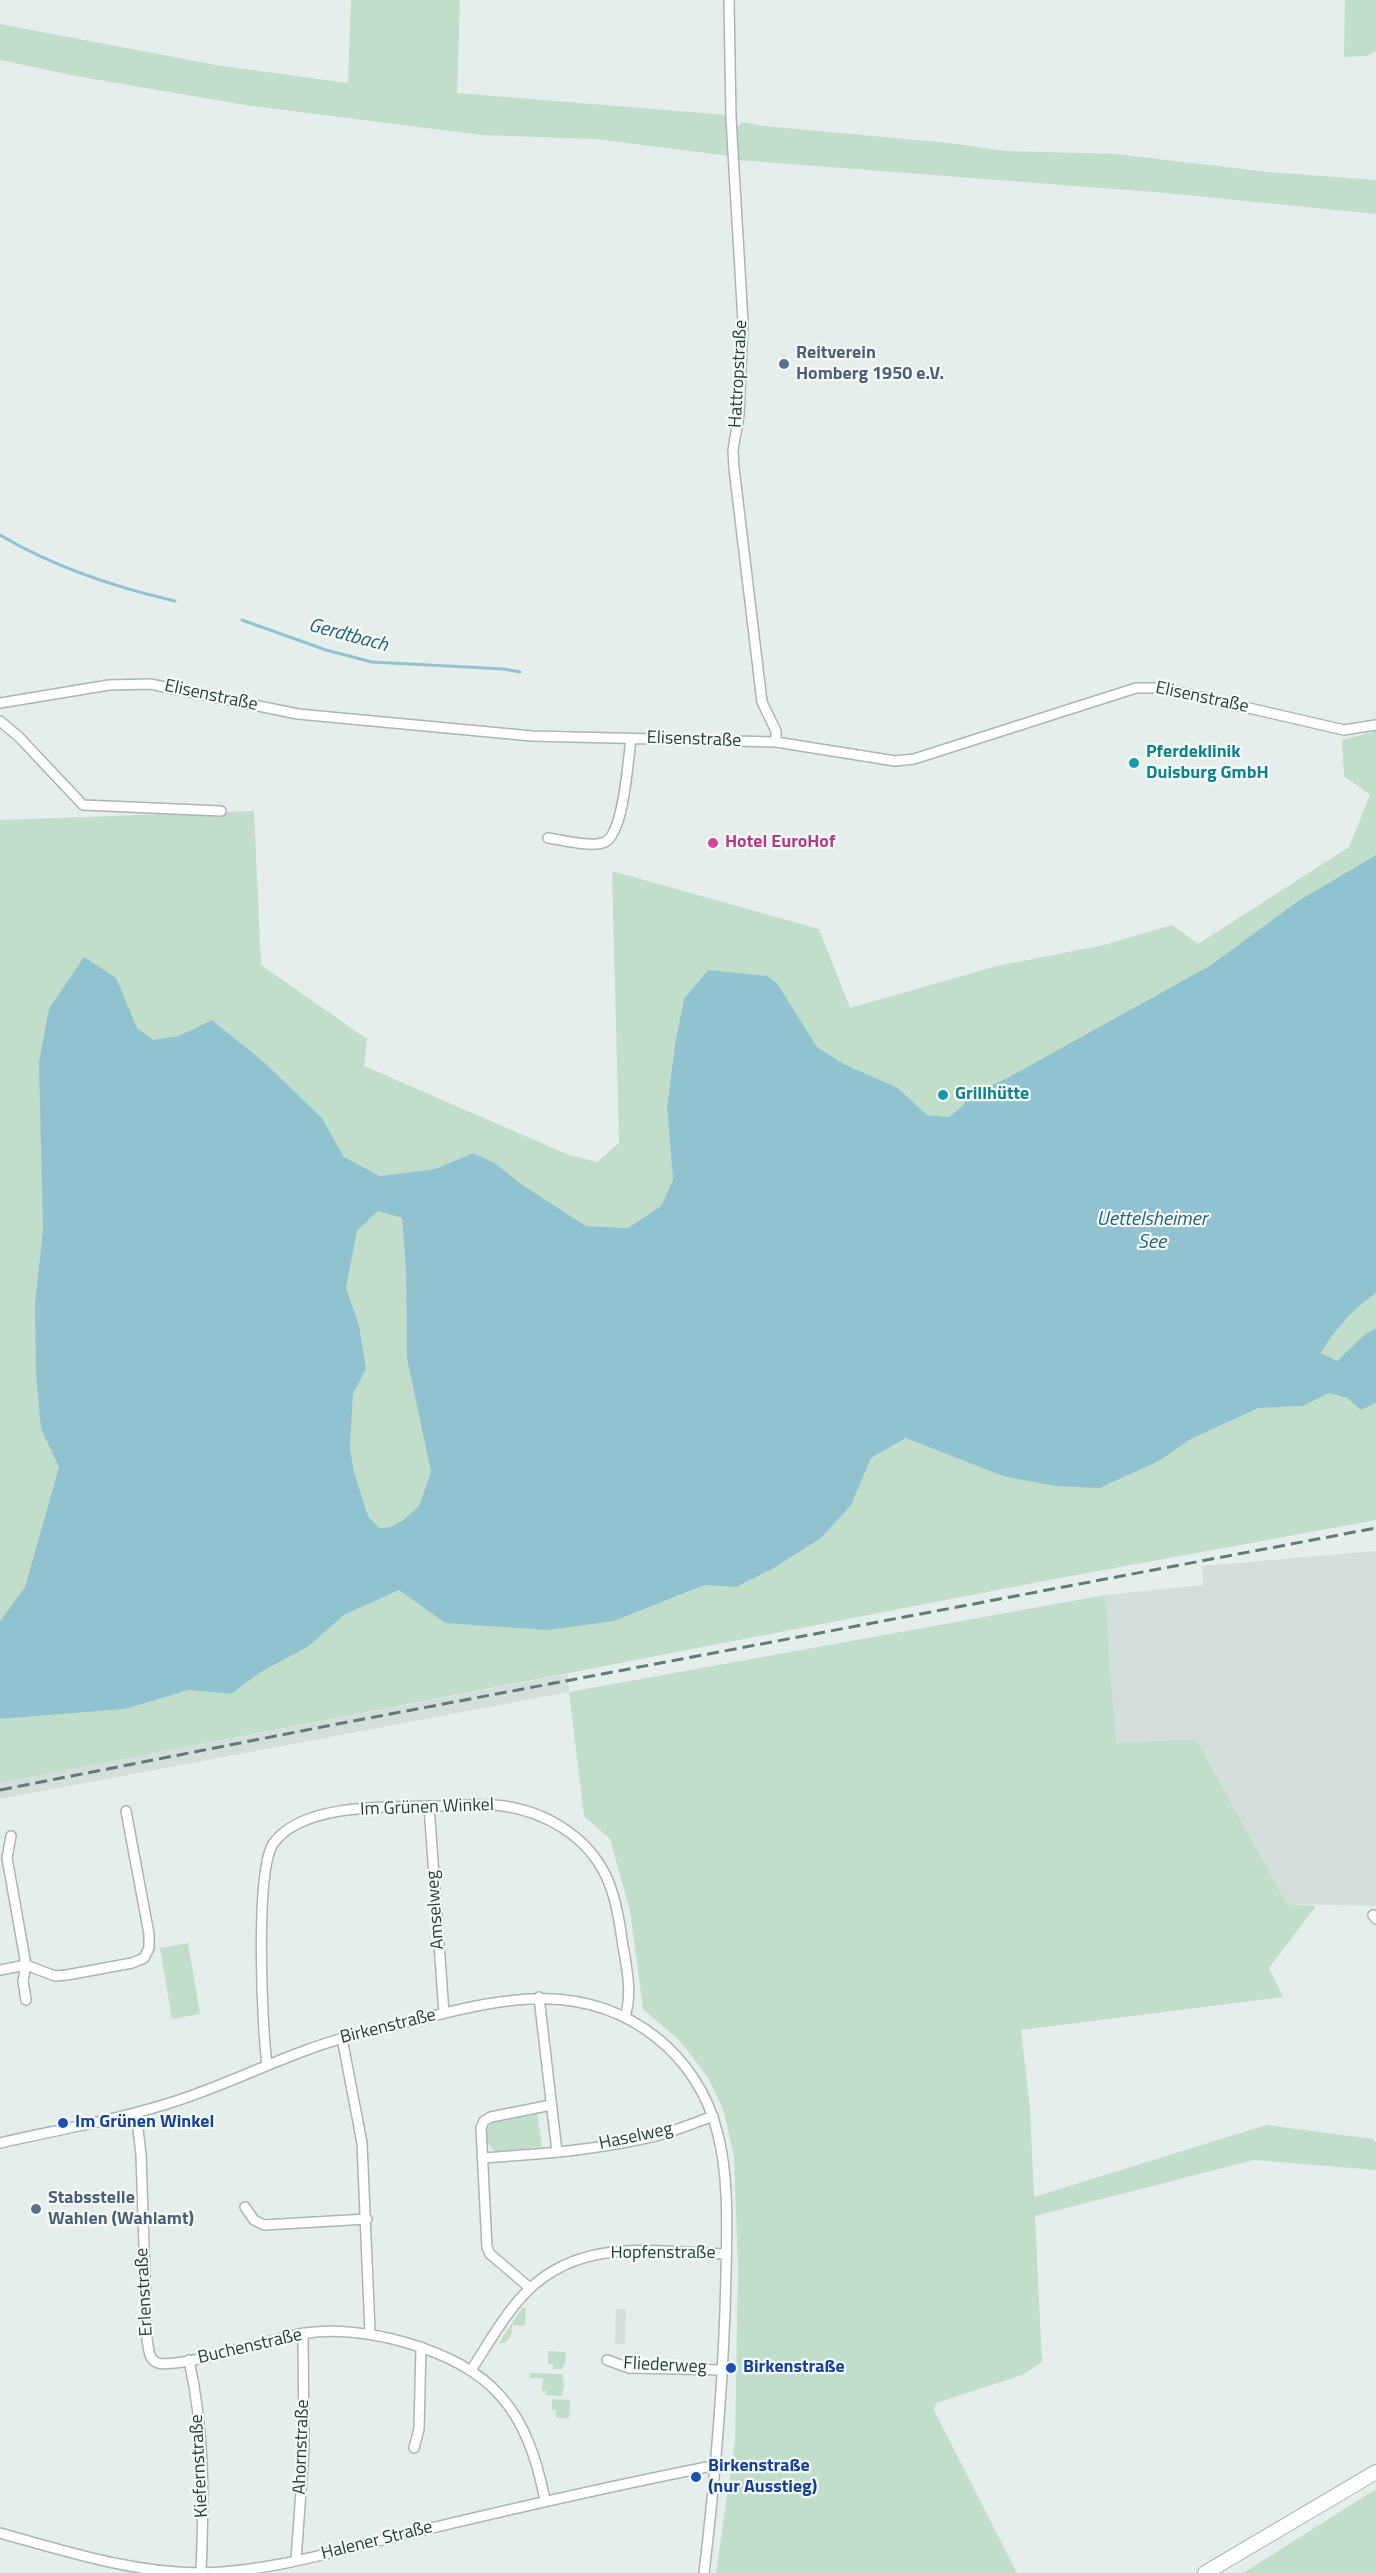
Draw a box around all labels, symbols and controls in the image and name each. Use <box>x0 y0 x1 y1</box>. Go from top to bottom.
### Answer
street label: Hattropstraße <box>725 319 753 429</box>
place label: Reitverein Homberg 1950 e.V. <box>796 343 944 386</box>
marker: Reitverein Homberg 1950 e.V. <box>777 357 791 371</box>
water label: Gerdtbach <box>306 614 390 658</box>
street label: Elisenstraße <box>163 676 259 716</box>
street label: Elisenstraße <box>1154 678 1250 718</box>
street label: Elisenstraße <box>646 728 742 752</box>
place label: Pferdeklinik Duisburg GmbH <box>1146 742 1269 784</box>
marker: Pferdeklinik Duisburg GmbH <box>1127 756 1141 770</box>
place label: Hotel EuroHof <box>725 832 835 854</box>
marker: Hotel EuroHof <box>706 836 720 850</box>
place label: Grillhütte <box>955 1084 1029 1106</box>
marker: Grillhütte <box>936 1088 950 1102</box>
water label: Uettelsheimer See <box>1097 1208 1207 1255</box>
street label: Im Grünen Winkel <box>360 1795 494 1821</box>
street label: Amselweg <box>422 1870 450 1950</box>
street label: Birkenstraße <box>338 2005 438 2049</box>
place label: Im Grünen Winkel <box>75 2112 214 2134</box>
marker: Im Grünen Winkel <box>56 2116 70 2130</box>
street label: Haselweg <box>597 2119 675 2155</box>
place label: Stabsstelle Wahlen (Wahlamt) <box>48 2188 194 2230</box>
marker: Stabsstelle Wahlen (Wahlamt) <box>29 2202 43 2216</box>
street label: Hopfenstraße <box>611 2243 715 2265</box>
street label: Erlenstraße <box>132 2247 158 2337</box>
street label: Buchenstraße <box>196 2325 304 2369</box>
street label: Fliederweg <box>623 2353 707 2379</box>
place label: Birkenstraße <box>743 2357 845 2379</box>
marker: Birkenstraße <box>724 2361 738 2375</box>
street label: Ahornstraße <box>290 2399 314 2495</box>
street label: Kiefernstraße <box>187 2414 213 2518</box>
place label: Birkenstraße (nur Ausstieg) <box>708 2456 817 2498</box>
marker: Birkenstraße (nur Ausstieg) <box>689 2470 703 2484</box>
street label: Halener Straße <box>319 2517 435 2565</box>

